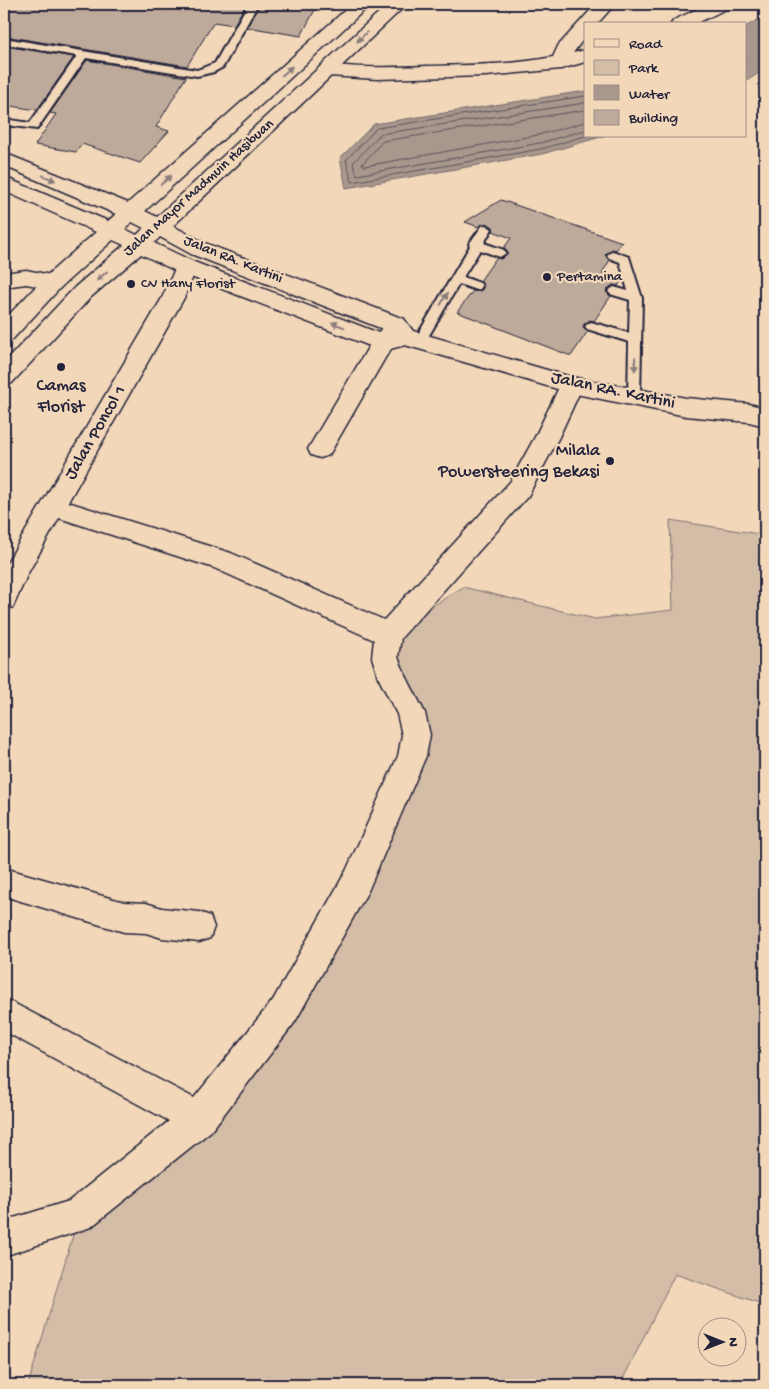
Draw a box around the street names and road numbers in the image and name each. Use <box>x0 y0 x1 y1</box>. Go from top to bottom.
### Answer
street label: Jalan Mayor Madmuin Hasibuan <box>120 116 278 260</box>
street label: Jalan RA. Kartini <box>181 232 285 288</box>
street label: Jalan RA. Kartini <box>549 368 677 414</box>
street label: Jalan Poncol 1 <box>61 382 131 484</box>

